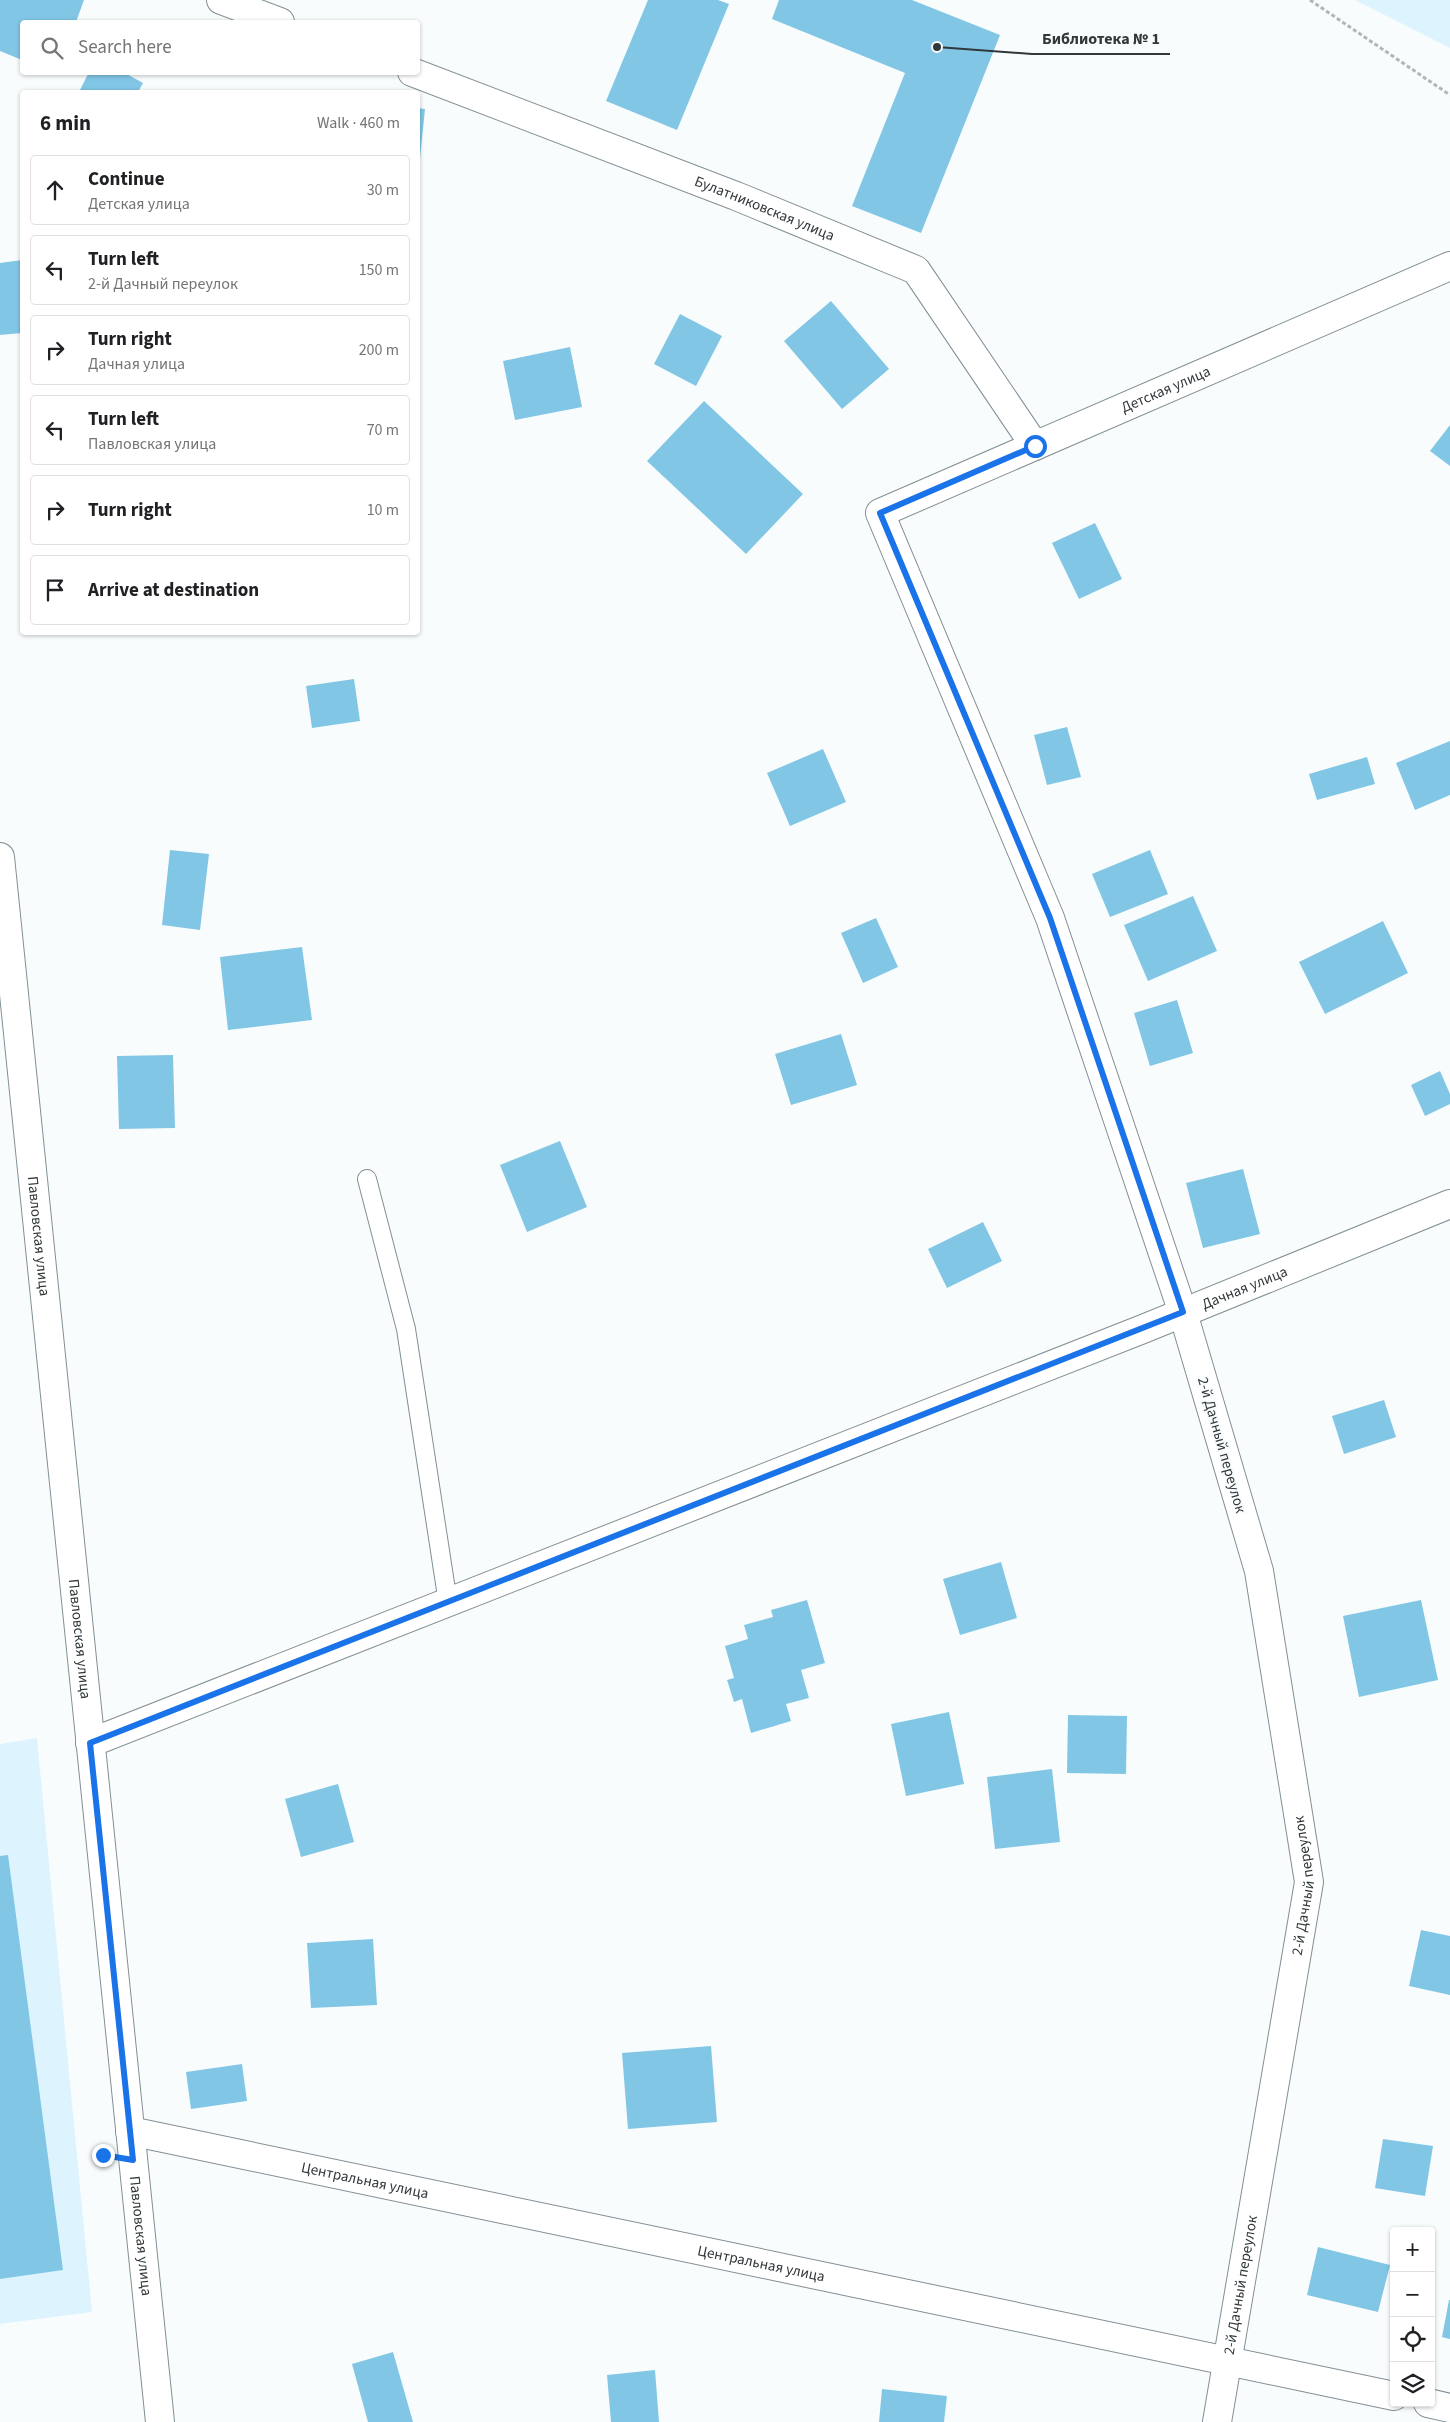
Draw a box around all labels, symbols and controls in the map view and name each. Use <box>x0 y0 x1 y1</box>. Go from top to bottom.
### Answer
search box <box>20 20 420 75</box>
callout: Библиотека № 1 <box>1032 23 1170 54</box>
text: Библиотека № 1 <box>1042 28 1160 50</box>
icon: search <box>38 34 66 62</box>
text: Search here <box>78 34 172 61</box>
text: 6 min <box>40 108 91 138</box>
text: Walk · 460 m <box>317 112 400 134</box>
text: Continue <box>88 166 165 193</box>
street label: Булатниковская улица <box>691 171 838 246</box>
icon: ahead <box>41 176 69 204</box>
text: 30 m <box>367 179 399 201</box>
text: Детская улица <box>88 193 190 215</box>
text: Turn left <box>88 246 159 273</box>
icon: left <box>41 256 69 284</box>
text: 150 m <box>359 259 399 281</box>
text: 2-й Дачный переулок <box>88 273 238 295</box>
text: Turn right <box>88 326 172 353</box>
icon: right <box>41 336 69 364</box>
text: 200 m <box>359 339 399 361</box>
text: Дачная улица <box>88 353 185 375</box>
street label: Детская улица <box>1118 361 1214 418</box>
text: Turn left <box>88 406 159 433</box>
icon: left <box>41 416 69 444</box>
text: 70 m <box>367 419 399 441</box>
text: Павловская улица <box>88 433 216 455</box>
route start <box>1024 435 1047 458</box>
icon: right <box>41 496 69 524</box>
text: Turn right <box>88 497 172 524</box>
text: 10 m <box>367 499 399 521</box>
icon: arrive <box>41 576 69 604</box>
text: Arrive at destination <box>88 577 259 604</box>
street label: Павловская улица <box>22 1175 55 1297</box>
street label: Дачная улица <box>1199 1261 1291 1315</box>
street label: 2-й Дачный переулок <box>1192 1375 1251 1516</box>
street label: Павловская улица <box>63 1578 96 1700</box>
street label: 2-й Дачный переулок <box>1287 1814 1320 1957</box>
route end <box>92 2144 115 2167</box>
street label: Центральная улица <box>299 2157 430 2204</box>
street label: Павловская улица <box>124 2175 157 2297</box>
street label: 2-й Дачный переулок <box>1219 2213 1263 2356</box>
map controls <box>1390 2227 1435 2407</box>
button: + <box>1390 2227 1435 2272</box>
street label: Центральная улица <box>696 2240 827 2287</box>
button: − <box>1390 2272 1435 2317</box>
button: locate <box>1390 2317 1435 2362</box>
button: layers <box>1390 2362 1435 2407</box>

